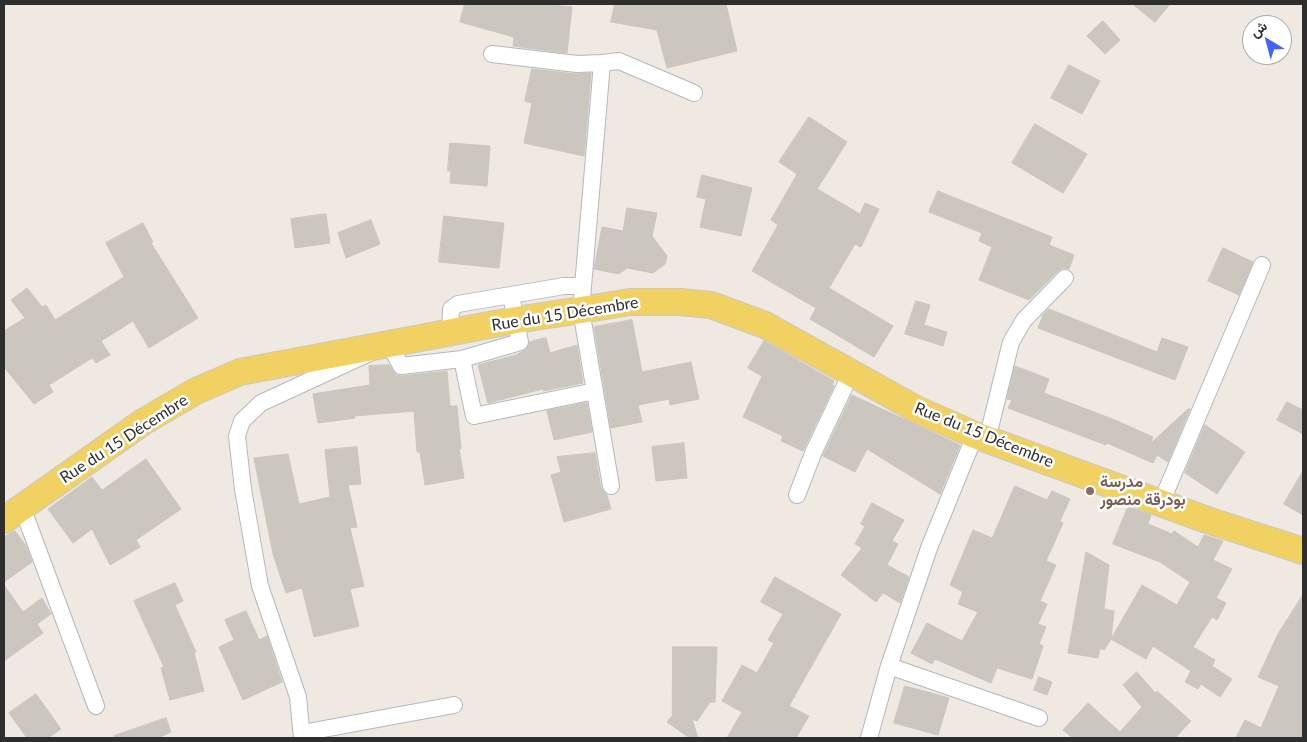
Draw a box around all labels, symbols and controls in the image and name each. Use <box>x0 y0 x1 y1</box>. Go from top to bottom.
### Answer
north arrow <box>1242 15 1292 65</box>
text: ش <box>1246 17 1270 40</box>
street label: Rue du 15 Décembre <box>490 293 640 335</box>
street label: Rue du 15 Décembre <box>57 391 191 487</box>
street label: Rue du 15 Décembre <box>912 398 1056 472</box>
place label: مدرسة بودرقة منصور <box>1100 472 1186 510</box>
marker: مدرسة بودرقة منصور <box>1084 485 1096 497</box>

